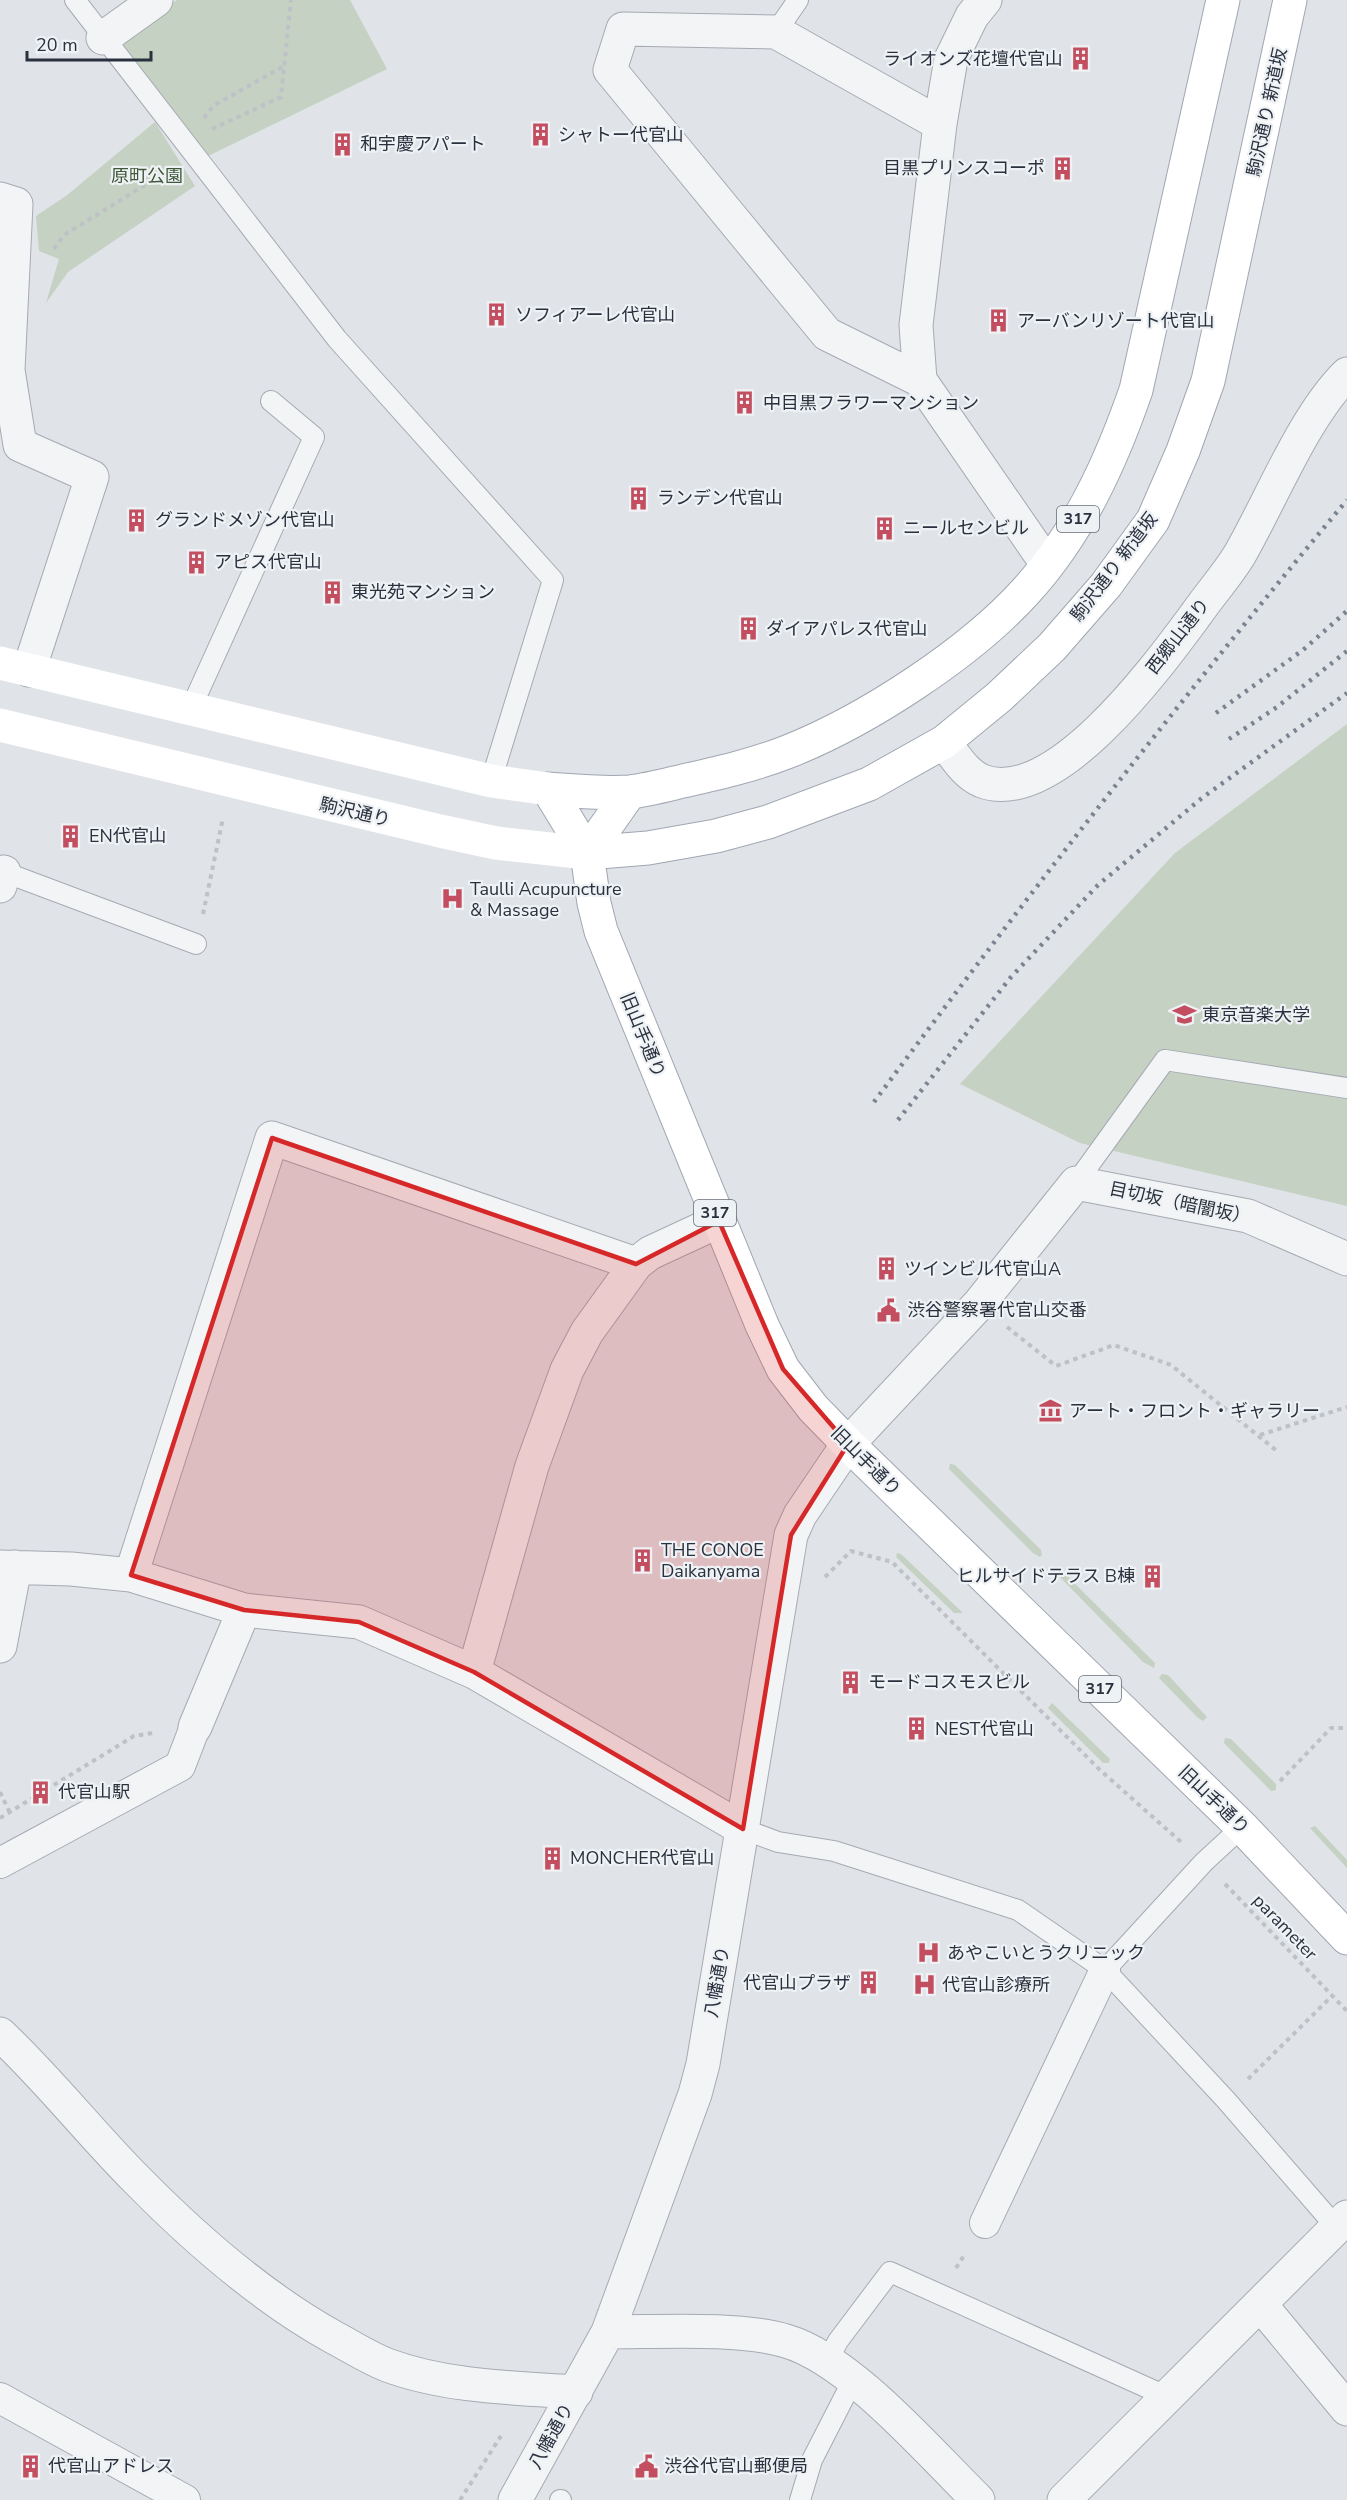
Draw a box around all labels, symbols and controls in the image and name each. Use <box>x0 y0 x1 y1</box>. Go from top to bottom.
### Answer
scale bar <box>27 24 152 62</box>
text: 20 m <box>36 33 78 57</box>
building icon: ライオンズ花壇代官山 <box>1068 46 1094 72</box>
street label: 駒沢通り 新道坂 <box>1242 46 1292 178</box>
place label: ライオンズ花壇代官山 <box>883 47 1063 71</box>
building icon: シャトー代官山 <box>527 122 553 148</box>
place label: シャトー代官山 <box>558 123 684 147</box>
building icon: 和宇慶アパート <box>329 131 355 157</box>
place label: 和宇慶アパート <box>360 132 486 156</box>
building icon: 目黒プリンスコーポ <box>1050 155 1076 181</box>
place label: 目黒プリンスコーポ <box>883 156 1045 180</box>
park label: 原町公園 <box>111 164 183 188</box>
building icon: ソフィアーレ代官山 <box>484 302 510 328</box>
place label: ソフィアーレ代官山 <box>515 303 676 327</box>
building icon: アーバンリゾート代官山 <box>986 308 1012 334</box>
place label: アーバンリゾート代官山 <box>1017 309 1215 333</box>
building icon: 中目黒フラワーマンション <box>732 390 758 416</box>
place label: 中目黒フラワーマンション <box>763 391 979 415</box>
building icon: ランデン代官山 <box>626 485 652 511</box>
place label: ランデン代官山 <box>657 486 783 510</box>
road number: 317 <box>1057 506 1099 532</box>
building icon: グランドメゾン代官山 <box>124 507 150 533</box>
place label: グランドメゾン代官山 <box>155 508 335 532</box>
street label: 駒沢通り 新道坂 <box>1065 508 1163 626</box>
building icon: ニールセンビル <box>872 515 898 541</box>
place label: ニールセンビル <box>903 516 1029 540</box>
building icon: アピス代官山 <box>183 549 209 575</box>
place label: アピス代官山 <box>214 550 322 574</box>
building icon: 東光苑マンション <box>320 579 346 605</box>
place label: 東光苑マンション <box>351 580 495 604</box>
street label: 西郷山通り <box>1141 593 1215 679</box>
building icon: ダイアパレス代官山 <box>735 616 761 642</box>
place label: ダイアパレス代官山 <box>766 617 928 641</box>
street label: 駒沢通り <box>317 792 393 832</box>
building icon: EN代官山 <box>58 823 84 849</box>
place label: EN代官山 <box>89 824 167 848</box>
place label: Taulli Acupuncture & Massage <box>470 877 621 922</box>
hospital icon: Taulli Acupuncture & Massage <box>439 886 465 912</box>
street label: 旧山手通り <box>615 989 671 1081</box>
school or university icon: 東京音楽大学 <box>1171 1002 1197 1028</box>
place label: 東京音楽大学 <box>1202 1003 1310 1027</box>
street label: 目切坂（暗闇坂） <box>1107 1176 1253 1230</box>
road number: 317 <box>694 1200 736 1226</box>
building icon: ツインビル代官山A <box>873 1256 899 1282</box>
place label: ツインビル代官山A <box>904 1257 1061 1281</box>
public building icon: 渋谷警察署代官山交番 <box>876 1297 902 1323</box>
place label: 渋谷警察署代官山交番 <box>907 1298 1087 1322</box>
museum icon: アート・フロント・ギャラリー <box>1038 1398 1064 1424</box>
place label: アート・フロント・ギャラリー <box>1069 1399 1320 1423</box>
street label: 旧山手通り <box>826 1421 906 1501</box>
place label: THE CONOE Daikanyama <box>661 1538 764 1583</box>
building icon: THE CONOE Daikanyama <box>630 1547 656 1573</box>
building icon: ヒルサイドテラス B棟 <box>1140 1563 1166 1589</box>
place label: ヒルサイドテラス B棟 <box>957 1564 1135 1588</box>
building icon: モードコスモスビル <box>837 1669 863 1695</box>
place label: モードコスモスビル <box>868 1670 1030 1694</box>
road number: 317 <box>1079 1676 1121 1702</box>
building icon: NEST代官山 <box>904 1716 930 1742</box>
place label: NEST代官山 <box>935 1717 1034 1741</box>
street label: 旧山手通り <box>1173 1760 1255 1840</box>
building icon: 代官山駅 <box>27 1779 53 1805</box>
place label: 代官山駅 <box>58 1780 130 1804</box>
building icon: MONCHER代官山 <box>539 1845 565 1871</box>
place label: MONCHER代官山 <box>570 1846 715 1870</box>
street label: parameter <box>1247 1889 1323 1966</box>
hospital icon: あやこいとうクリニック <box>916 1940 942 1966</box>
place label: あやこいとうクリニック <box>947 1941 1145 1965</box>
street label: 八幡通り <box>699 1944 735 2020</box>
building icon: 代官山プラザ <box>856 1970 882 1996</box>
place label: 代官山プラザ <box>743 1971 851 1995</box>
hospital icon: 代官山診療所 <box>911 1972 937 1998</box>
place label: 代官山診療所 <box>942 1973 1050 1997</box>
street label: 八幡通り <box>523 2399 579 2473</box>
building icon: 代官山アドレス <box>17 2453 43 2479</box>
public building icon: 渋谷代官山郵便局 <box>633 2453 659 2479</box>
place label: 代官山アドレス <box>48 2454 174 2478</box>
place label: 渋谷代官山郵便局 <box>664 2454 808 2478</box>

